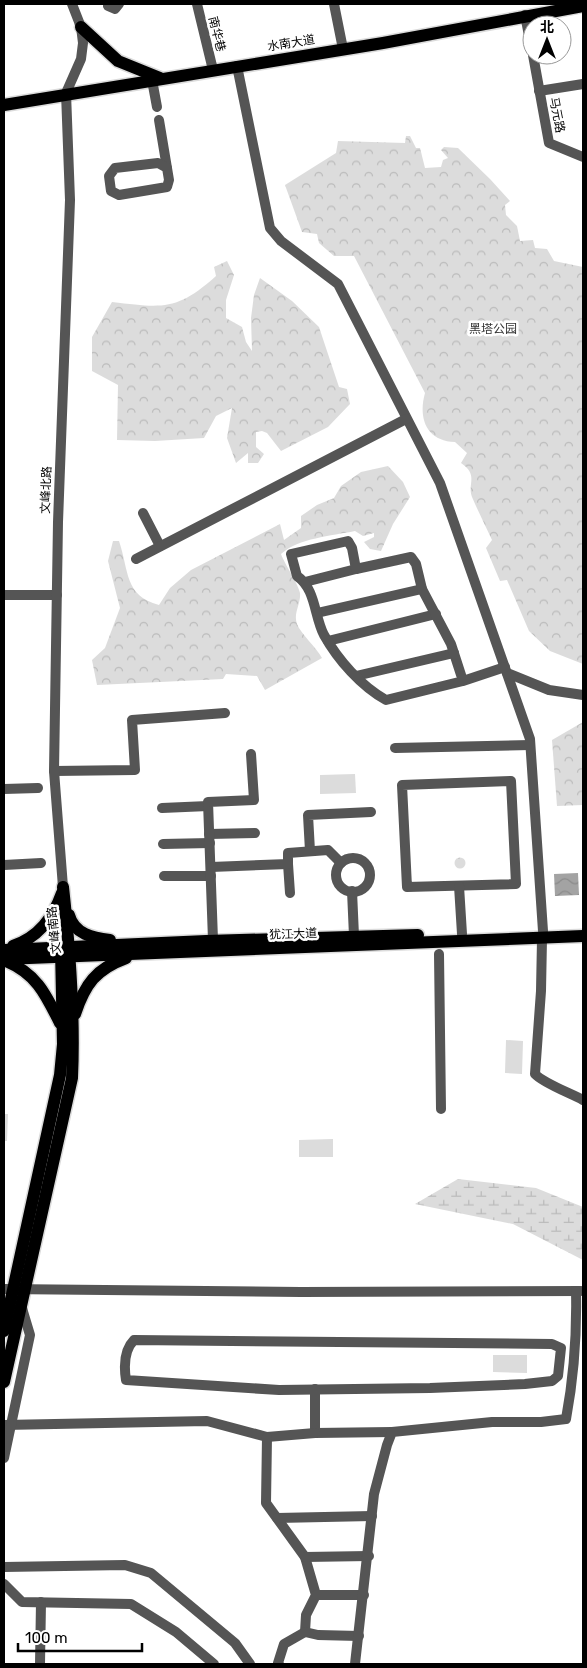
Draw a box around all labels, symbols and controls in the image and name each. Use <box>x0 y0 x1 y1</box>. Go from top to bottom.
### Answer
street label: 南华巷 <box>206 15 228 53</box>
north arrow <box>522 15 572 65</box>
text: 北 <box>540 19 554 36</box>
street label: 水南大道 <box>266 32 316 54</box>
street label: 马元路 <box>547 96 567 134</box>
park label: 黑塔公园 <box>469 322 517 336</box>
street label: 文峰北路 <box>38 466 54 514</box>
street label: 文峰南路 <box>45 905 63 955</box>
street label: 犹江大道 <box>269 926 317 942</box>
scale bar <box>18 1620 141 1652</box>
text: 100 m <box>25 1629 67 1647</box>

